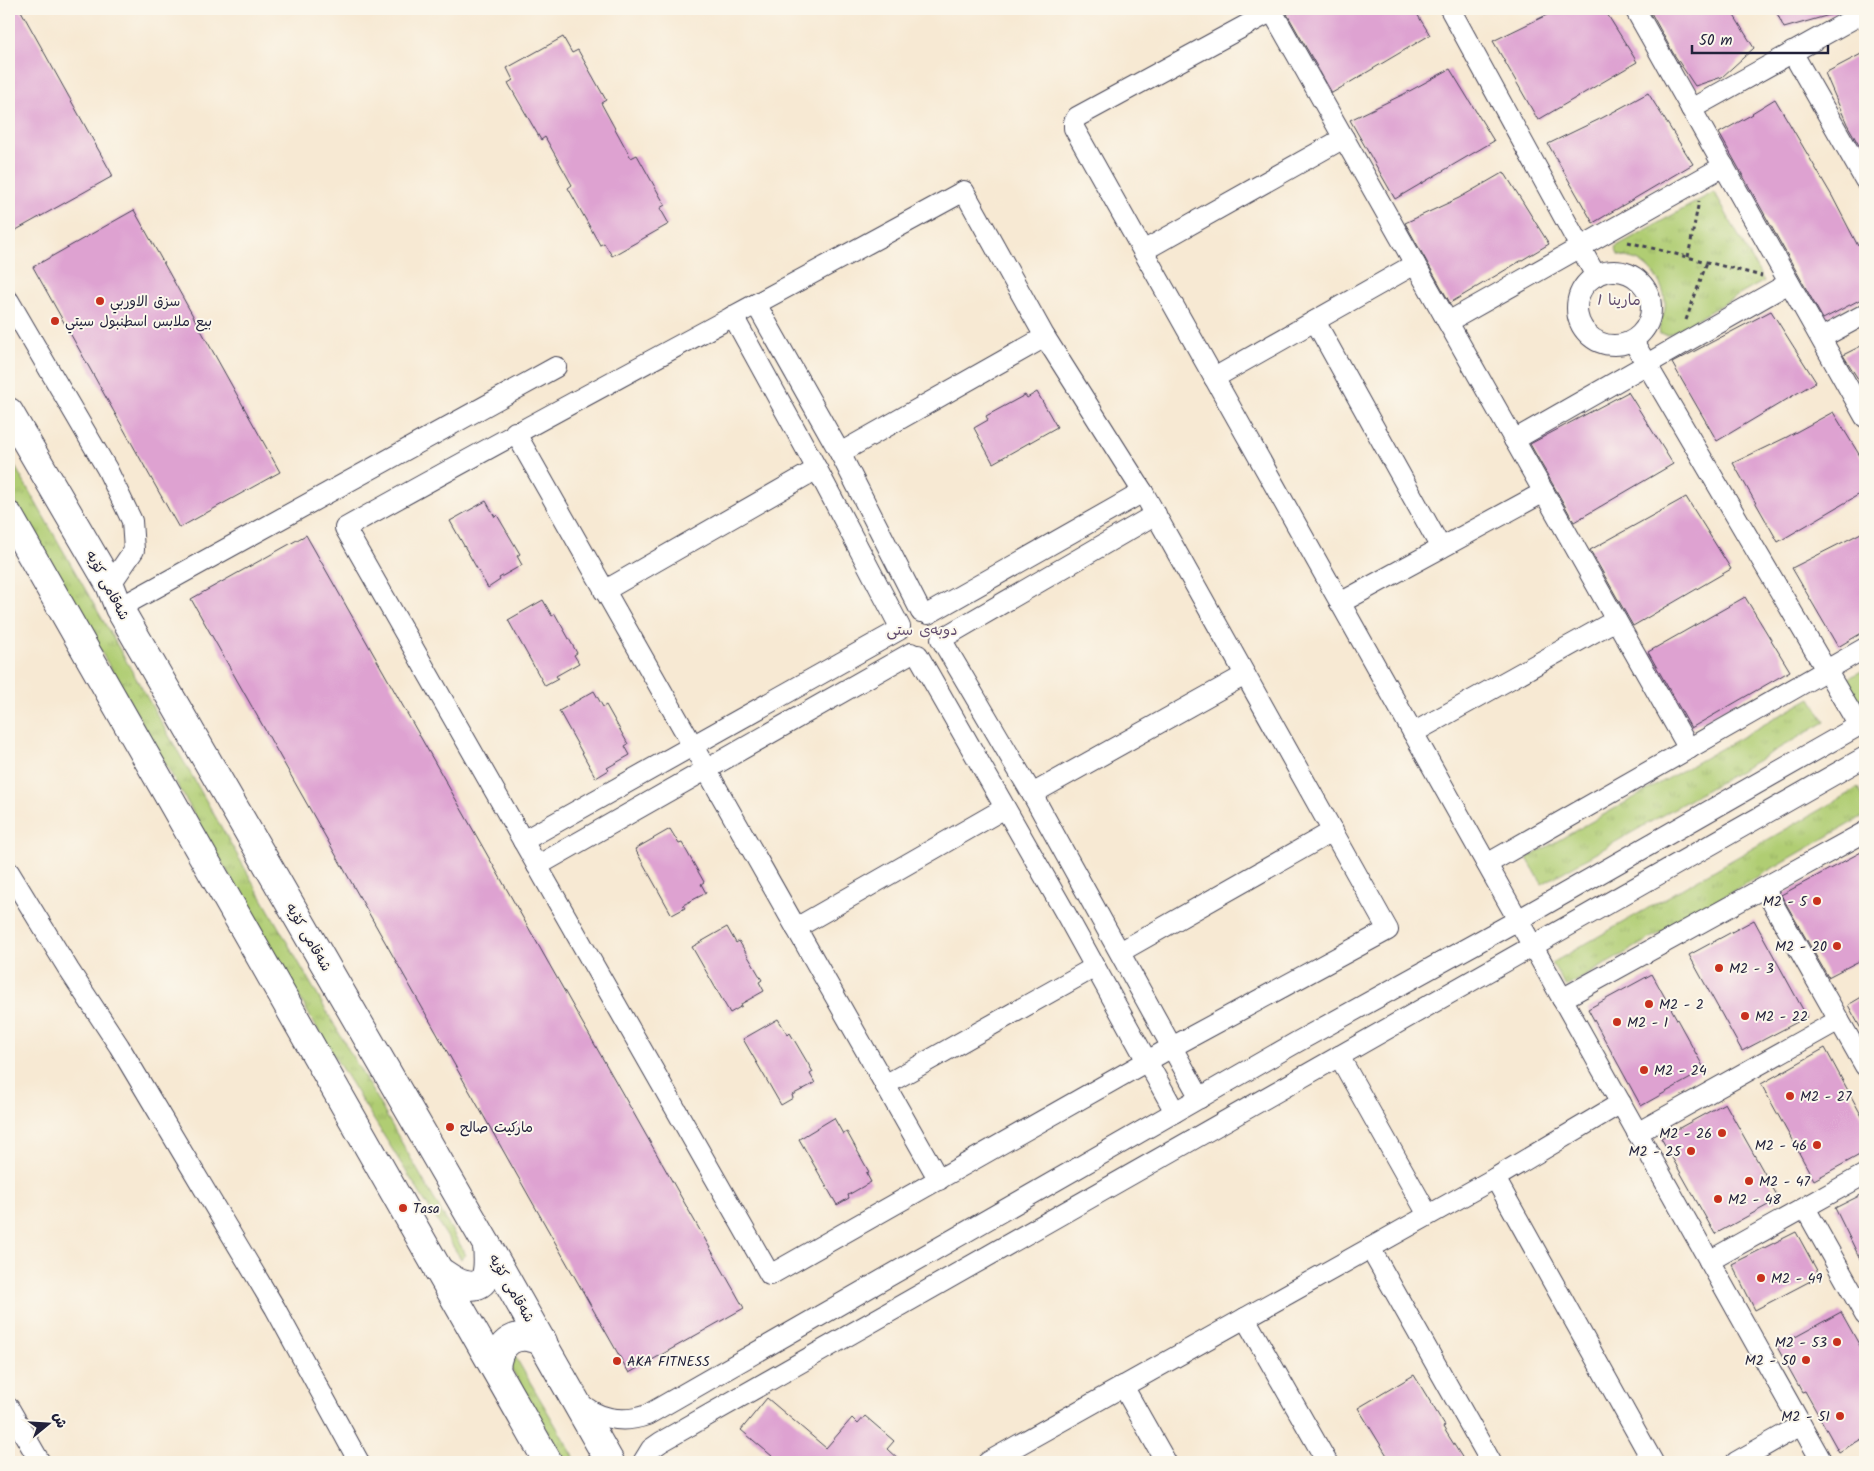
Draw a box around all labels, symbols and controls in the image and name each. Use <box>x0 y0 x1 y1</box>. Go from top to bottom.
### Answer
scale bar <box>1692 22 1828 54</box>
text: 50 m <box>1699 29 1733 53</box>
district label: مارینا 1 <box>1597 289 1641 313</box>
place label: سزق الاوربي <box>110 291 180 314</box>
marker: سزق الاوربي <box>94 295 106 307</box>
place label: بيع ملابس اسطنبول سيتي <box>65 311 212 334</box>
marker: بيع ملابس اسطنبول سيتي <box>49 315 61 327</box>
street label: شەقامی کۆیە <box>80 547 135 624</box>
district label: دوبه‌ی ستی <box>887 619 957 643</box>
place label: M2 - 5 <box>1763 891 1808 913</box>
marker: M2 - 5 <box>1811 895 1823 907</box>
street label: شەقامی کۆیە <box>280 899 337 976</box>
place label: M2 - 20 <box>1775 936 1827 958</box>
marker: M2 - 20 <box>1831 940 1843 952</box>
place label: M2 - 3 <box>1729 958 1774 980</box>
marker: M2 - 3 <box>1713 962 1725 974</box>
place label: M2 - 2 <box>1659 994 1704 1016</box>
marker: M2 - 2 <box>1643 998 1655 1010</box>
place label: M2 - 22 <box>1755 1006 1808 1028</box>
marker: M2 - 22 <box>1739 1010 1751 1022</box>
place label: M2 - 1 <box>1627 1012 1668 1034</box>
marker: M2 - 1 <box>1611 1016 1623 1028</box>
place label: M2 - 24 <box>1654 1060 1707 1082</box>
marker: M2 - 24 <box>1638 1064 1650 1076</box>
place label: M2 - 27 <box>1800 1086 1852 1108</box>
marker: M2 - 27 <box>1784 1090 1796 1102</box>
place label: ماركيت صالح <box>460 1117 533 1139</box>
marker: ماركيت صالح <box>444 1121 456 1133</box>
place label: M2 - 26 <box>1659 1123 1712 1145</box>
marker: M2 - 26 <box>1716 1127 1728 1139</box>
place label: M2 - 46 <box>1755 1135 1807 1157</box>
marker: M2 - 46 <box>1811 1139 1823 1151</box>
place label: M2 - 25 <box>1629 1141 1682 1163</box>
marker: M2 - 25 <box>1685 1145 1697 1157</box>
place label: M2 - 47 <box>1759 1171 1811 1193</box>
marker: M2 - 47 <box>1743 1175 1755 1187</box>
place label: M2 - 48 <box>1728 1189 1782 1211</box>
marker: M2 - 48 <box>1712 1193 1724 1205</box>
place label: Tasa <box>413 1198 440 1220</box>
marker: Tasa <box>397 1202 409 1214</box>
street label: شەقامی کۆیە <box>483 1250 540 1327</box>
place label: M2 - 49 <box>1771 1268 1823 1290</box>
marker: M2 - 49 <box>1755 1272 1767 1284</box>
place label: M2 - 53 <box>1775 1332 1827 1354</box>
marker: M2 - 53 <box>1831 1336 1843 1348</box>
place label: M2 - 50 <box>1745 1350 1796 1372</box>
place label: AKA FITNESS <box>627 1351 710 1373</box>
marker: M2 - 50 <box>1800 1354 1812 1366</box>
marker: AKA FITNESS <box>611 1355 623 1367</box>
north arrow <box>22 1398 72 1448</box>
place label: M2 - 51 <box>1781 1406 1830 1428</box>
text: ش <box>47 1410 72 1431</box>
marker: M2 - 51 <box>1834 1410 1846 1422</box>

